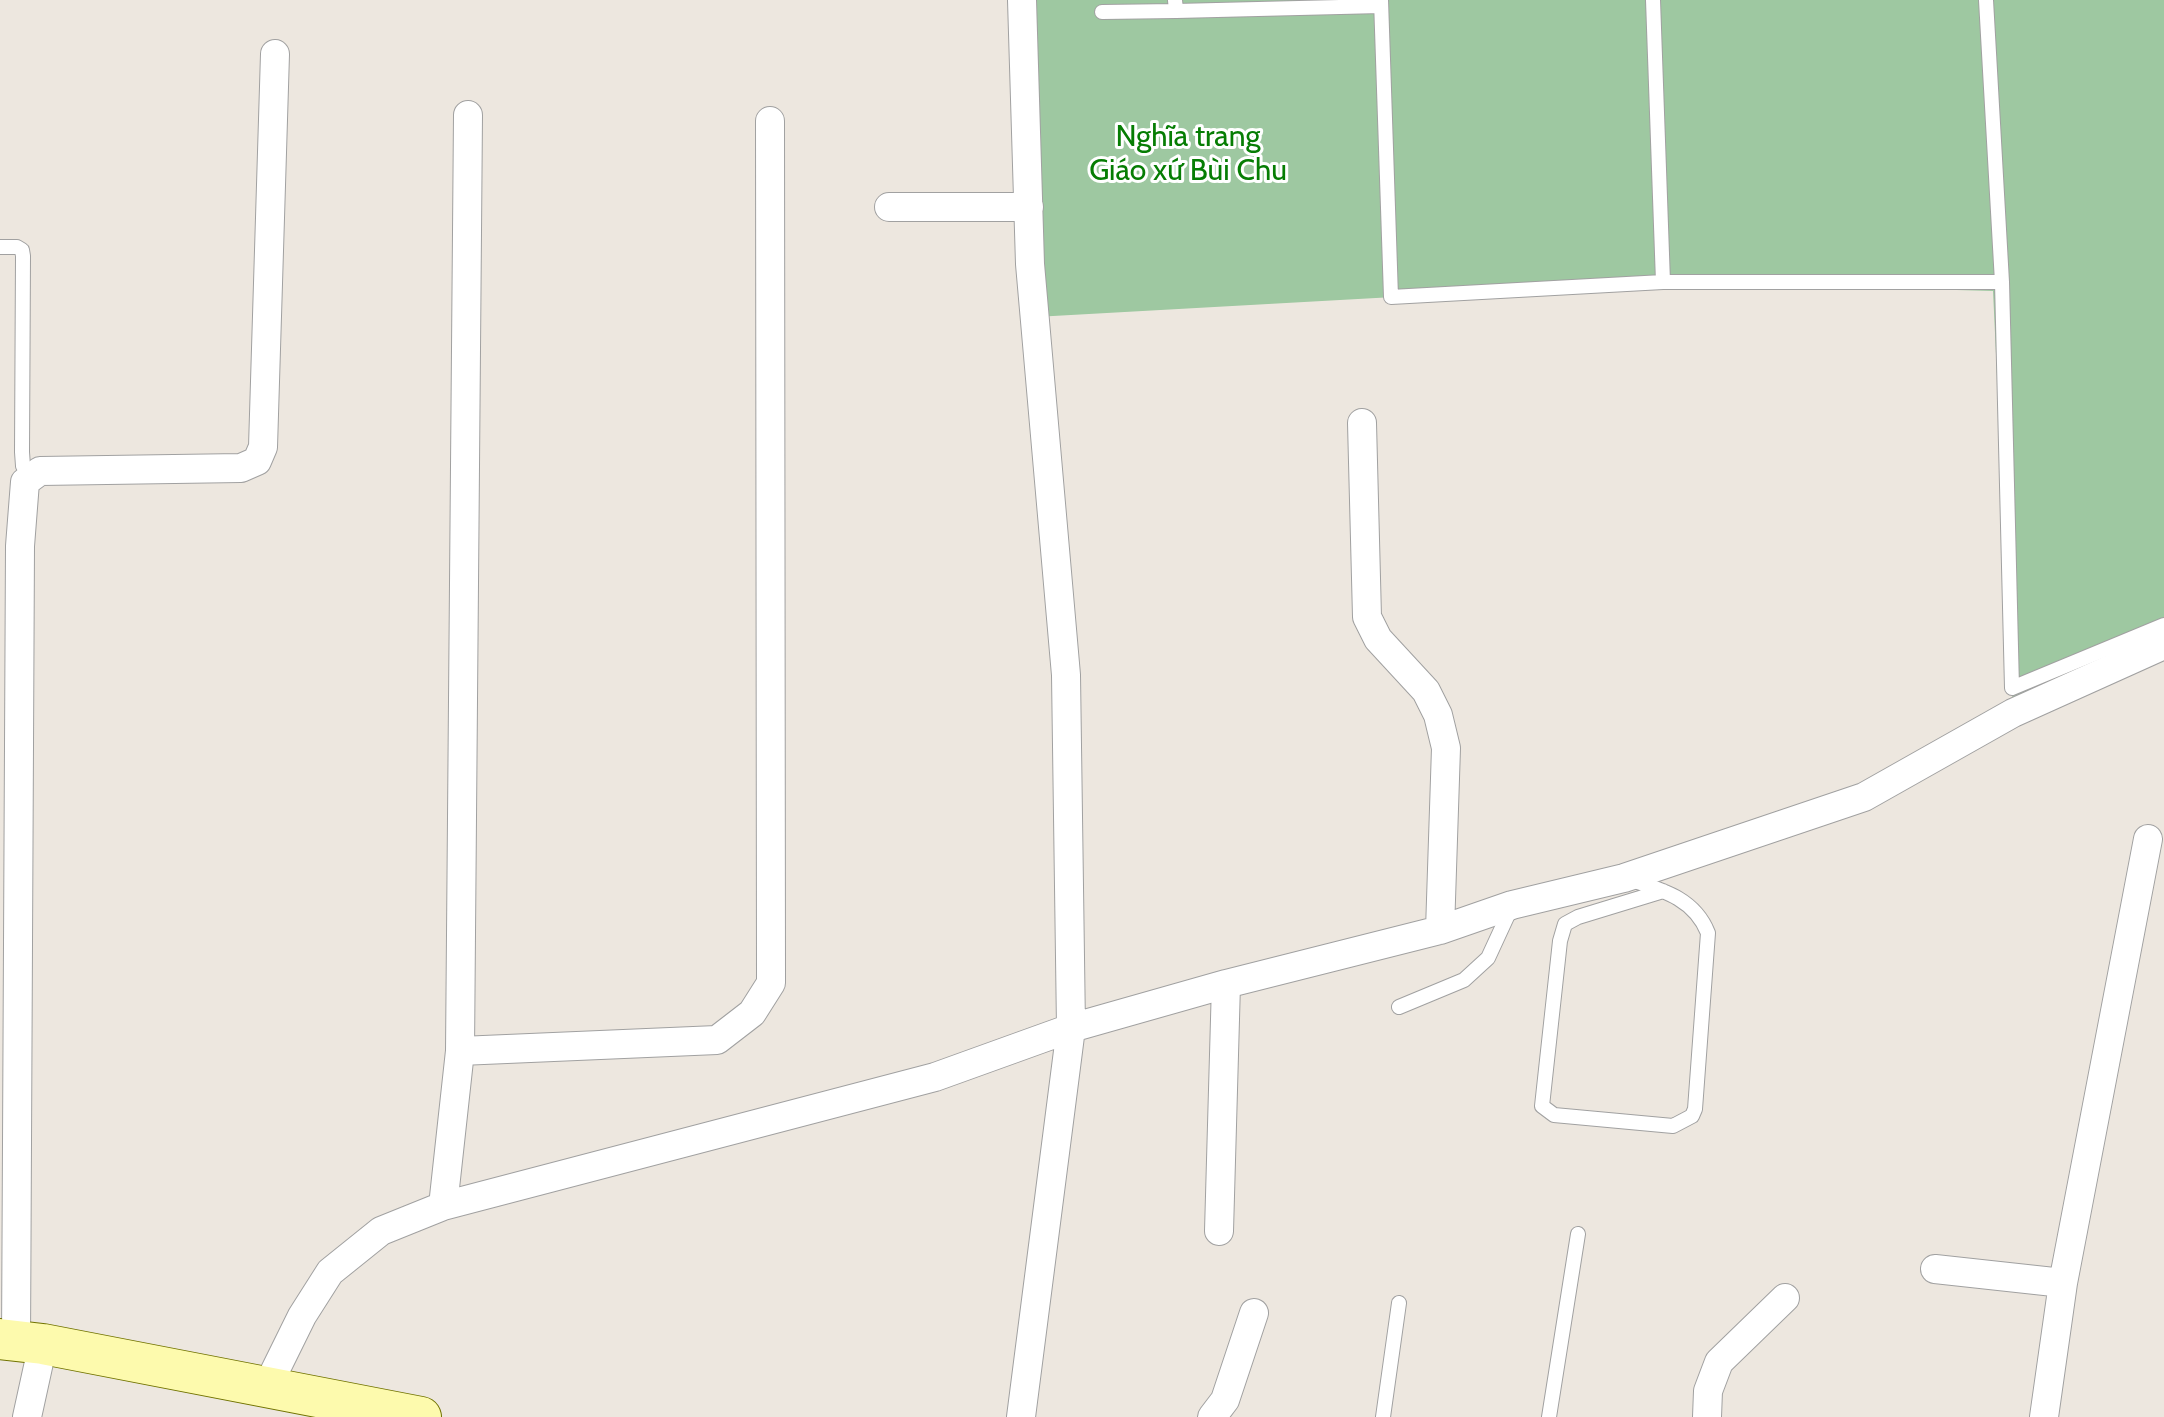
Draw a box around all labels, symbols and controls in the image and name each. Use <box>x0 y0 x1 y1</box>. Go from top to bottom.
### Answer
park label: Nghĩa trang Giáo xứ Bùi Chu <box>1089 119 1287 190</box>

